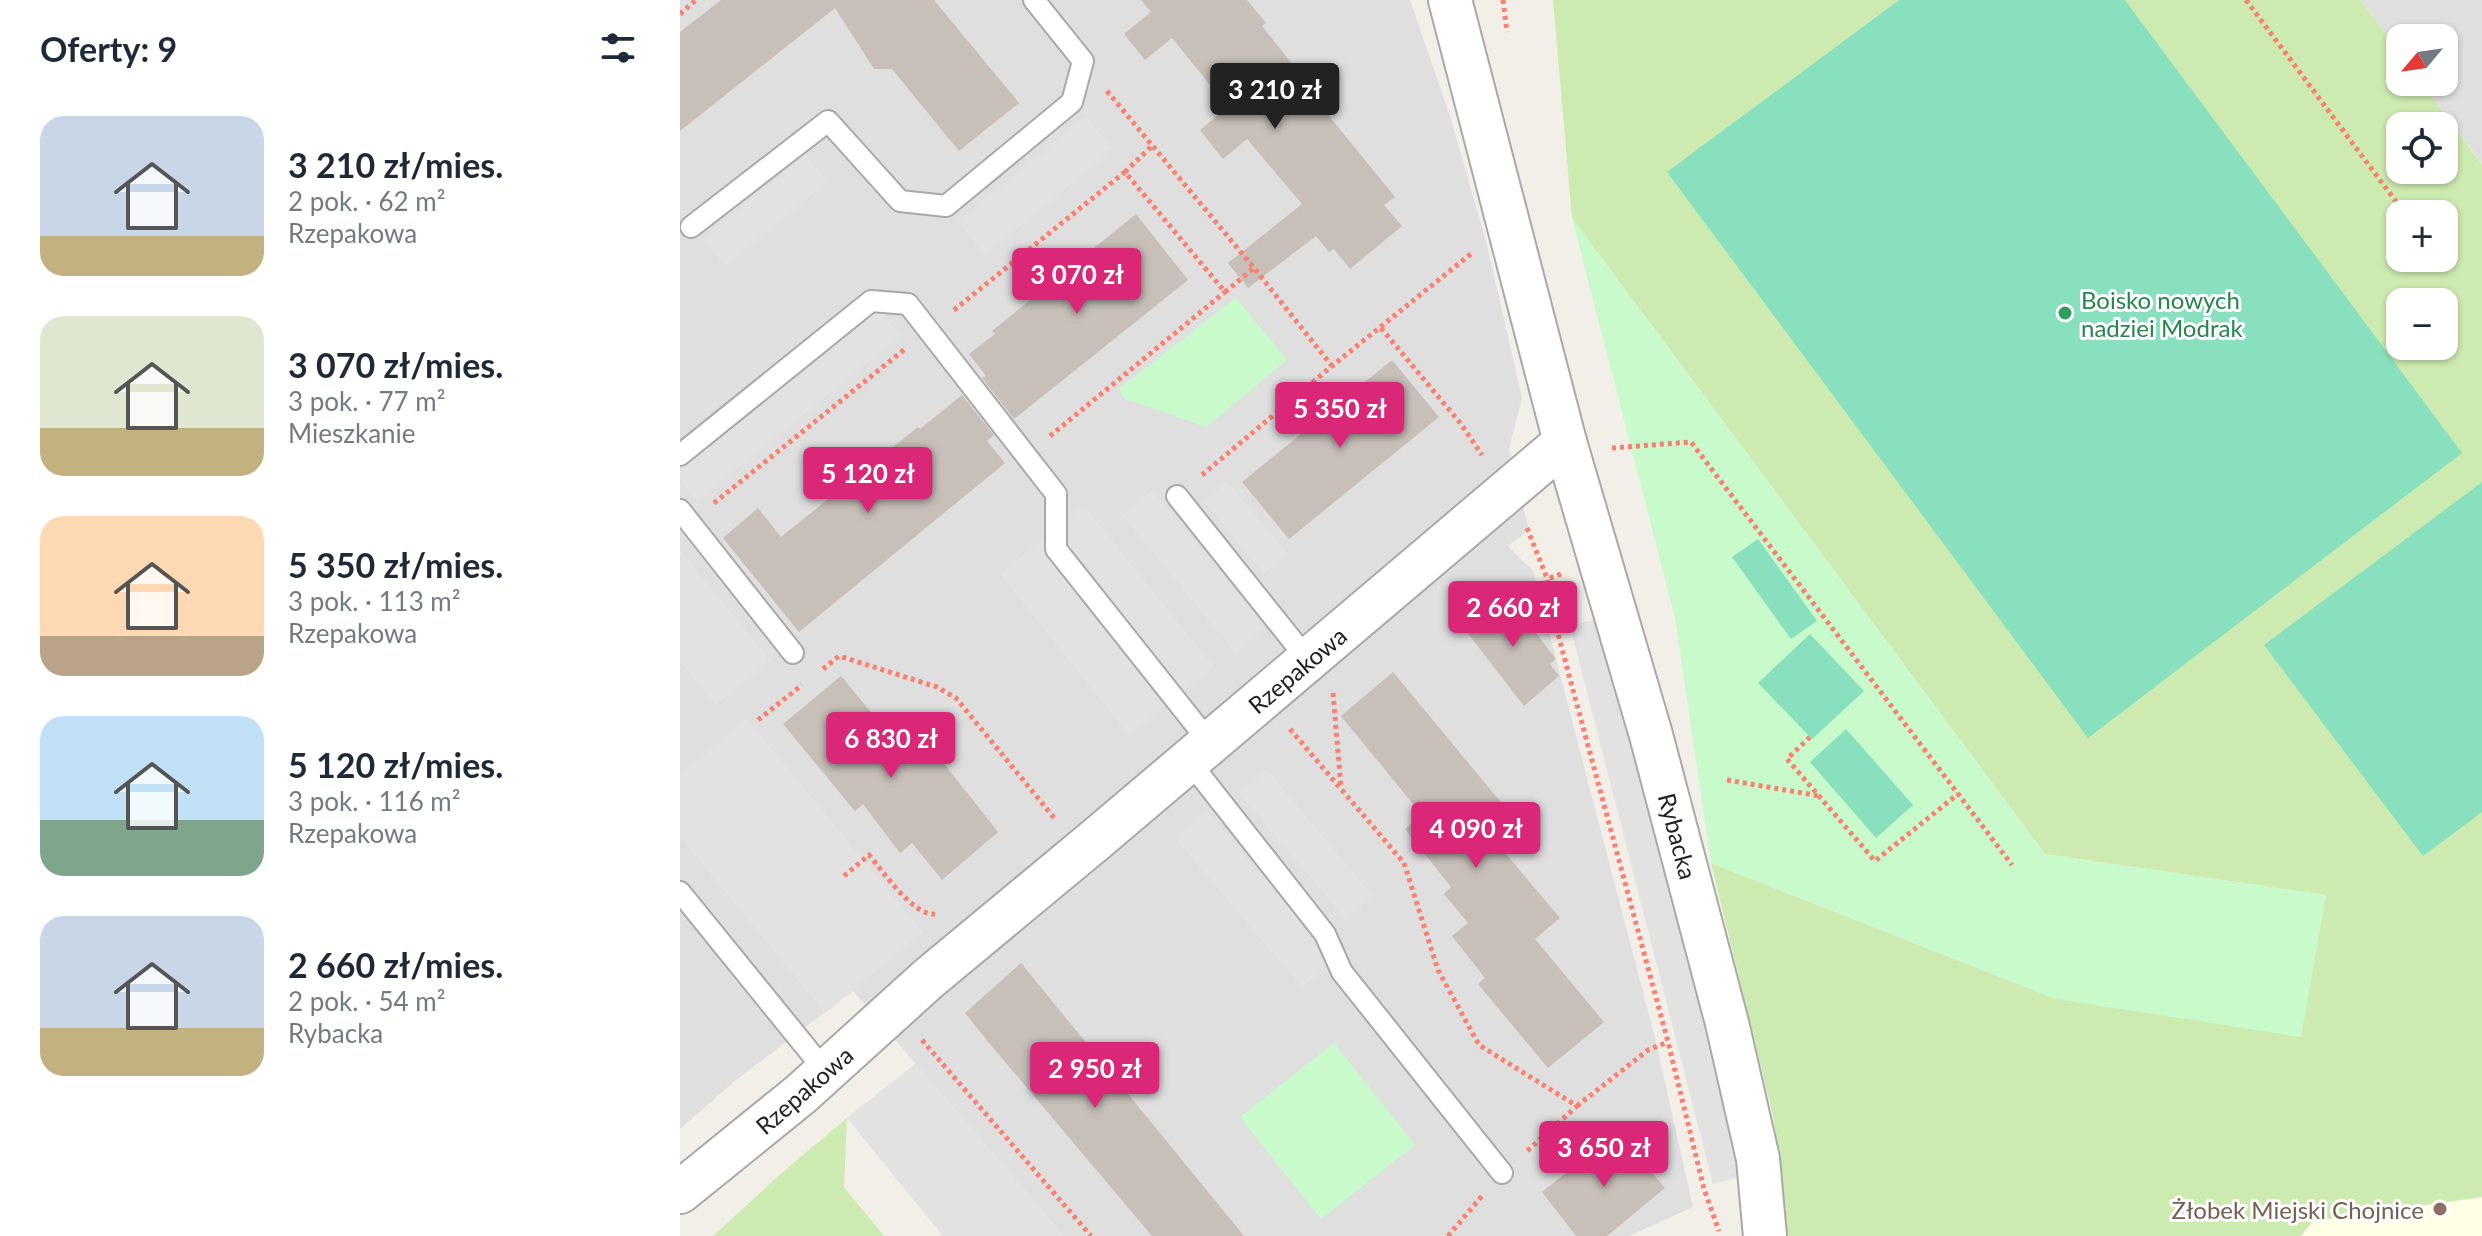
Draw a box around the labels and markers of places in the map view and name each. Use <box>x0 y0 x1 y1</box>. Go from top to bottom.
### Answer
pin: 3 210 zł <box>1192 63 1358 131</box>
pin: 3 070 zł <box>994 248 1160 316</box>
place label: Boisko nowych nadziei Modrak <box>2081 285 2243 342</box>
marker: Boisko nowych nadziei Modrak <box>2056 304 2074 322</box>
pin: 5 350 zł <box>1257 382 1423 450</box>
pin: 5 120 zł <box>785 447 951 515</box>
pin: 2 660 zł <box>1430 581 1596 649</box>
pin: 6 830 zł <box>808 712 974 780</box>
pin: 4 090 zł <box>1393 802 1559 870</box>
pin: 2 950 zł <box>1012 1042 1178 1110</box>
pin: 3 650 zł <box>1521 1121 1687 1189</box>
place label: Żłobek Miejski Chojnice <box>2172 1195 2424 1224</box>
marker: Żłobek Miejski Chojnice <box>2431 1200 2449 1218</box>

